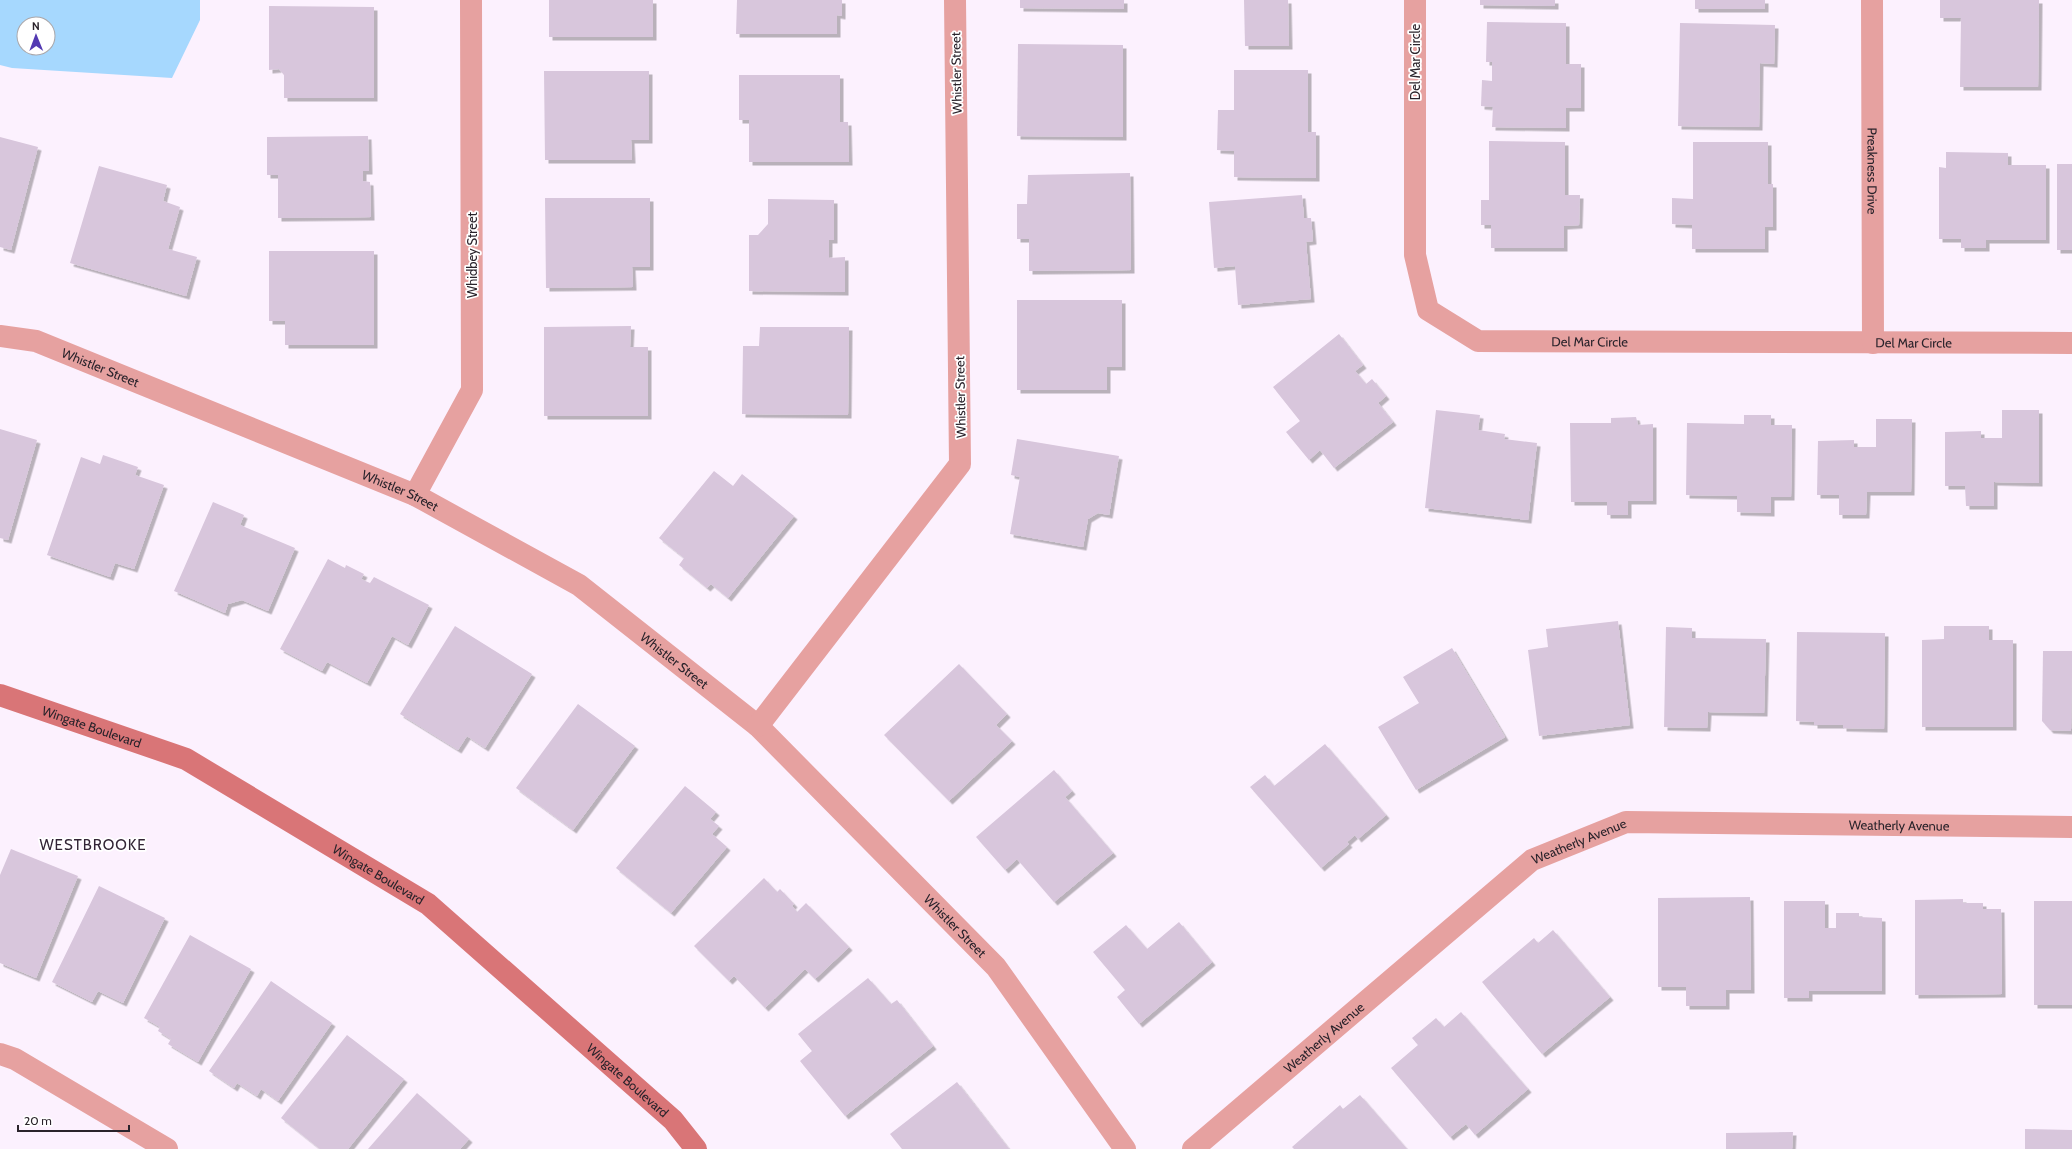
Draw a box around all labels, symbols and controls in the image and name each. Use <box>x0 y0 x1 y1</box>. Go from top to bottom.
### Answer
north arrow <box>16 16 56 56</box>
text: N <box>32 19 40 33</box>
street label: Del Mar Circle <box>1407 23 1423 100</box>
street label: Whistler Street <box>947 31 965 114</box>
street label: Preakness Drive <box>1864 128 1881 215</box>
street label: Whidbey Street <box>464 211 480 298</box>
street label: Del Mar Circle <box>1551 333 1628 350</box>
street label: Del Mar Circle <box>1875 334 1952 351</box>
street label: Whistler Street <box>59 344 142 390</box>
street label: Whistler Street <box>951 355 969 438</box>
street label: Whistler Street <box>360 466 442 515</box>
street label: Whistler Street <box>637 628 712 692</box>
street label: Wingate Boulevard <box>40 702 143 751</box>
street label: Weatherly Avenue <box>1529 815 1629 867</box>
street label: Weatherly Avenue <box>1849 816 1950 834</box>
district label: WESTBROOKE <box>39 836 147 854</box>
street label: Wingate Boulevard <box>330 841 427 908</box>
street label: Whistler Street <box>921 891 990 961</box>
street label: Weatherly Avenue <box>1280 998 1368 1076</box>
street label: Wingate Boulevard <box>583 1040 672 1120</box>
scale bar <box>18 1107 129 1133</box>
text: 20 m <box>24 1113 52 1128</box>

